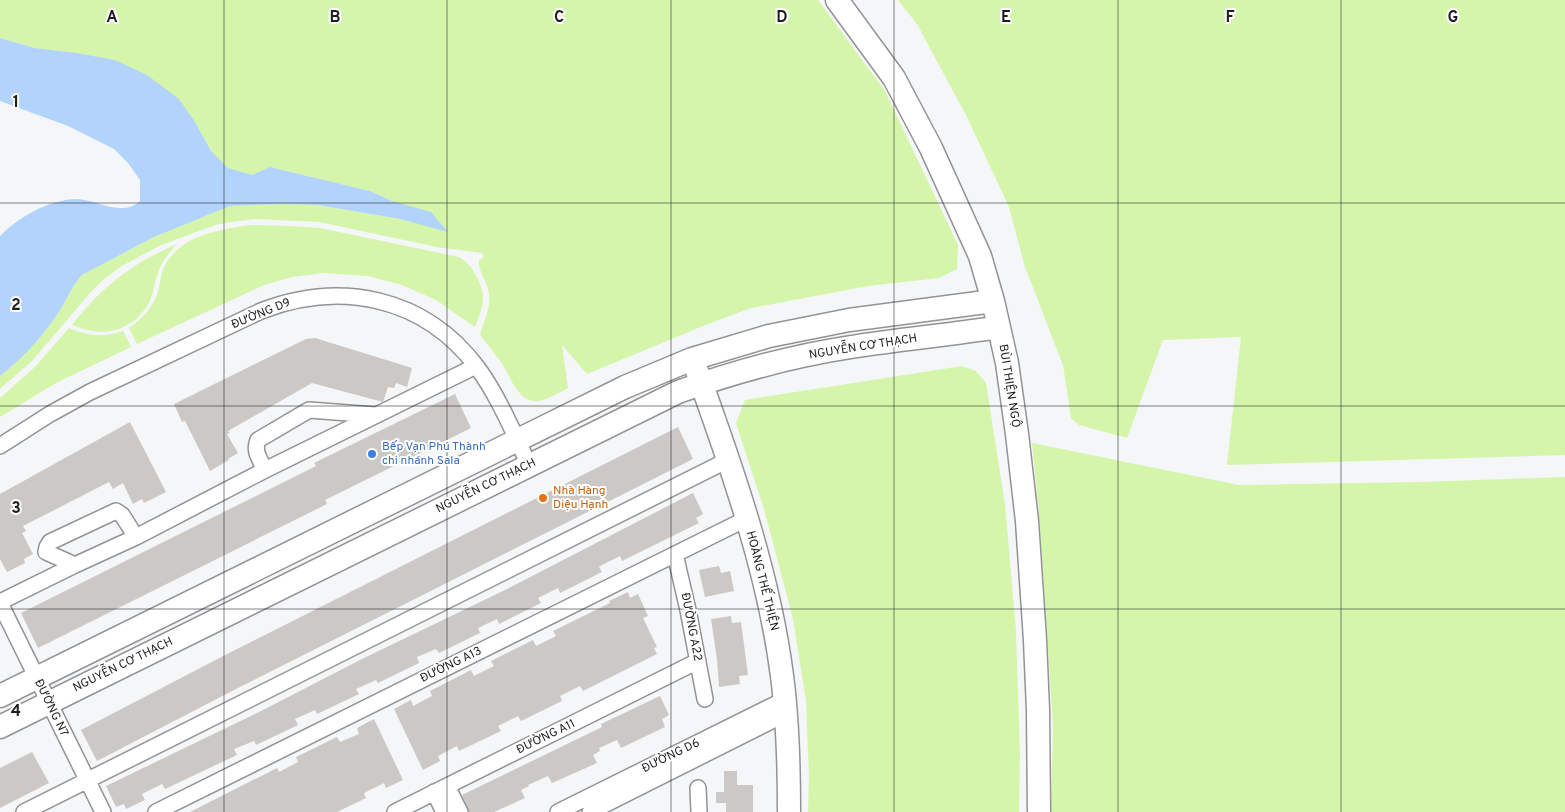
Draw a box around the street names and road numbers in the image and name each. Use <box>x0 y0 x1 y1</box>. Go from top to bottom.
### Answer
street label: ĐƯỜNG D9 <box>229 295 293 333</box>
street label: NGUYỄN CƠ THẠCH <box>807 329 918 363</box>
street label: BÙI THIỆN NGỘ <box>994 343 1024 429</box>
street label: NGUYỄN CƠ THẠCH <box>432 453 539 517</box>
street label: HOÀNG THẾ THIỆN <box>742 529 783 633</box>
street label: ĐƯỜNG A22 <box>677 591 705 663</box>
street label: NGUYỄN CƠ THẠCH <box>69 632 176 696</box>
street label: ĐƯỜNG A13 <box>418 643 484 687</box>
street label: ĐƯỜNG N7 <box>30 677 72 739</box>
street label: ĐƯỜNG A11 <box>514 716 578 758</box>
street label: ĐƯỜNG D6 <box>639 735 703 777</box>

